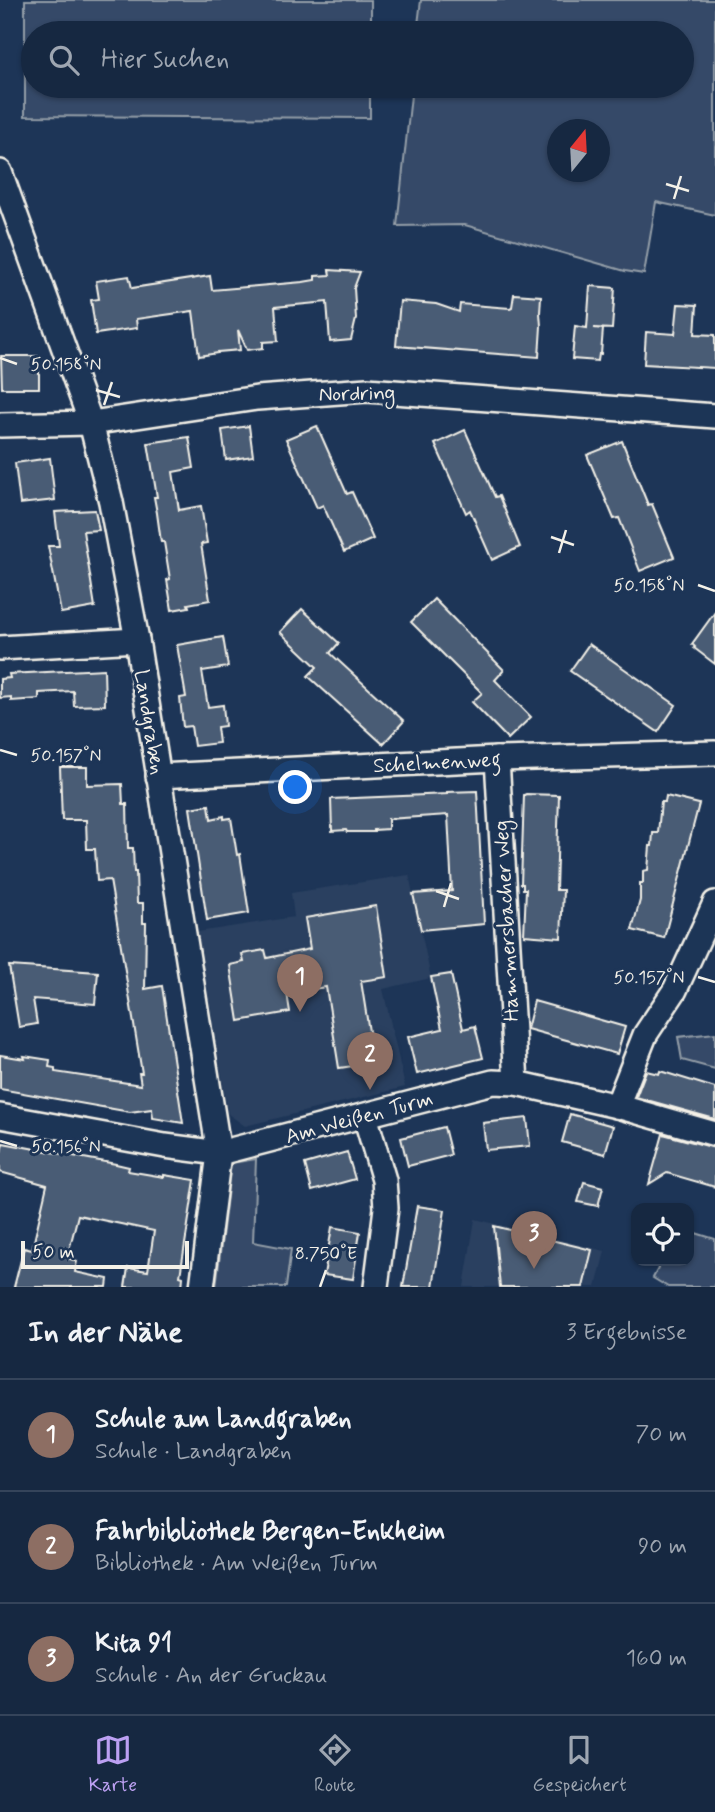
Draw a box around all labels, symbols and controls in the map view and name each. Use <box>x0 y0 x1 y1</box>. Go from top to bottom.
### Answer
search box <box>21 21 694 98</box>
icon: search <box>45 41 83 79</box>
text: Hier suchen <box>101 43 229 77</box>
north arrow <box>547 119 610 182</box>
text: 50.158°N <box>31 353 101 377</box>
street label: Nordring <box>318 379 396 410</box>
text: 50.158°N <box>614 574 684 598</box>
street label: Landgraben <box>127 668 171 777</box>
text: 50.157°N <box>30 744 102 768</box>
street label: Schelmenweg <box>372 746 502 782</box>
your location <box>278 770 312 804</box>
street label: Hammersbacher Weg <box>488 819 527 1022</box>
pin: 1 <box>277 954 323 1012</box>
text: 50.157°N <box>613 966 685 990</box>
pin: 2 <box>347 1032 393 1090</box>
street label: Am Weißen Turm <box>282 1085 436 1151</box>
text: 50.156°N <box>31 1135 101 1159</box>
map controls <box>631 1203 694 1266</box>
button: locate <box>631 1203 694 1266</box>
pin: 3 <box>511 1211 557 1269</box>
scale bar <box>21 1238 189 1270</box>
text: 50 m <box>32 1240 75 1265</box>
text: 8.750°E <box>295 1242 357 1266</box>
text: In der Nähe <box>28 1313 183 1352</box>
text: 3 Ergebnisse <box>566 1318 687 1348</box>
text: Schule am Landgraben <box>95 1403 352 1437</box>
text: 1 <box>46 1420 56 1450</box>
text: 70 m <box>635 1420 687 1450</box>
text: Schule · Landgraben <box>95 1437 292 1467</box>
text: Fahrbibliothek Bergen-Enkheim <box>95 1515 445 1549</box>
text: 2 <box>45 1532 57 1562</box>
text: 90 m <box>638 1532 687 1562</box>
text: Bibliothek · Am Weißen Turm <box>95 1549 378 1579</box>
text: Kita 91 <box>95 1627 172 1661</box>
text: 3 <box>46 1644 56 1674</box>
text: 160 m <box>626 1644 687 1674</box>
text: Schule · An der Gruckau <box>95 1661 327 1691</box>
tab: Karte <box>88 1731 137 1798</box>
tab: Route <box>314 1731 355 1798</box>
tab: Gespeichert <box>532 1731 627 1798</box>

